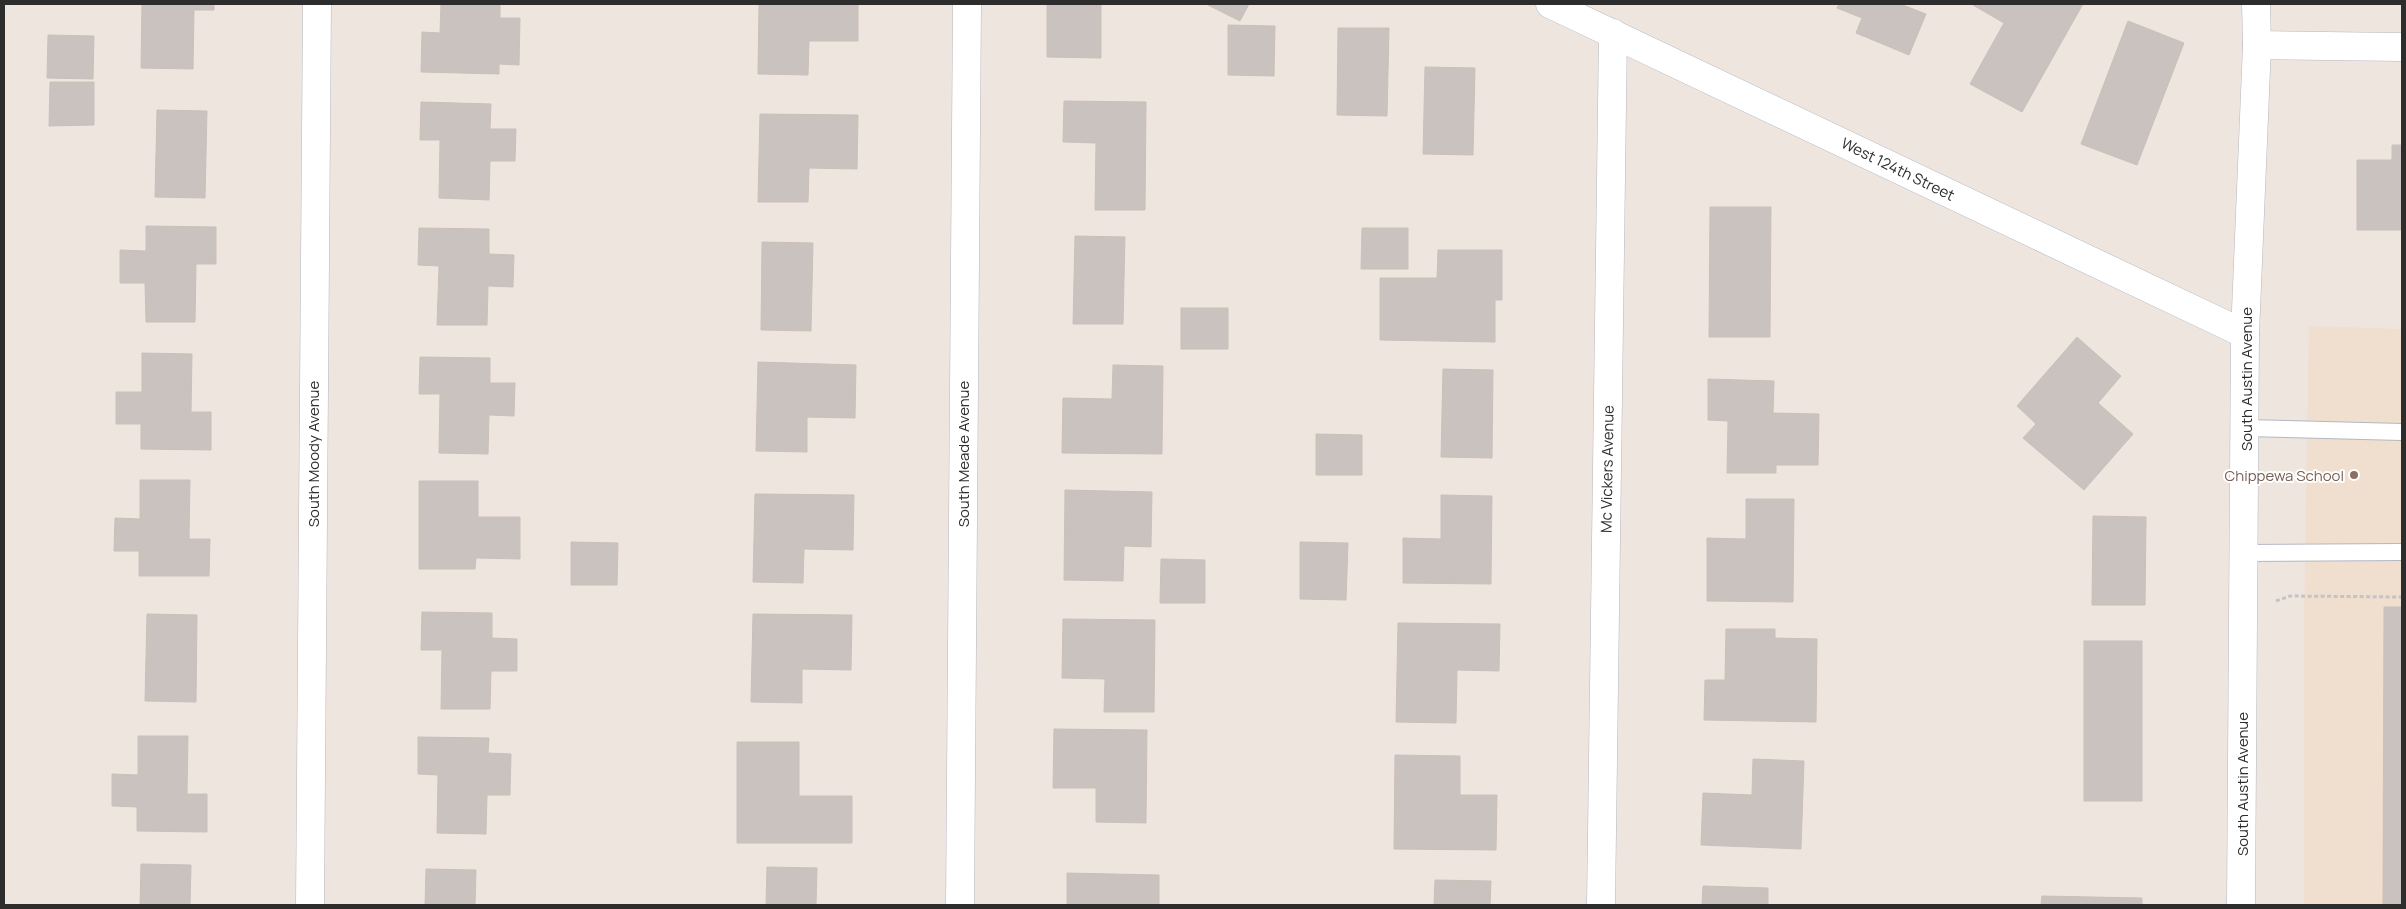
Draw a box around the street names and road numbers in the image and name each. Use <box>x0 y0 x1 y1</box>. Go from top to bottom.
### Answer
street label: West 124th Street <box>1838 132 1958 206</box>
street label: South Austin Avenue <box>2236 307 2257 451</box>
street label: South Moody Avenue <box>303 381 324 527</box>
street label: South Meade Avenue <box>953 381 974 527</box>
street label: Mc Vickers Avenue <box>1595 405 1619 533</box>
street label: South Austin Avenue <box>2232 712 2253 856</box>

